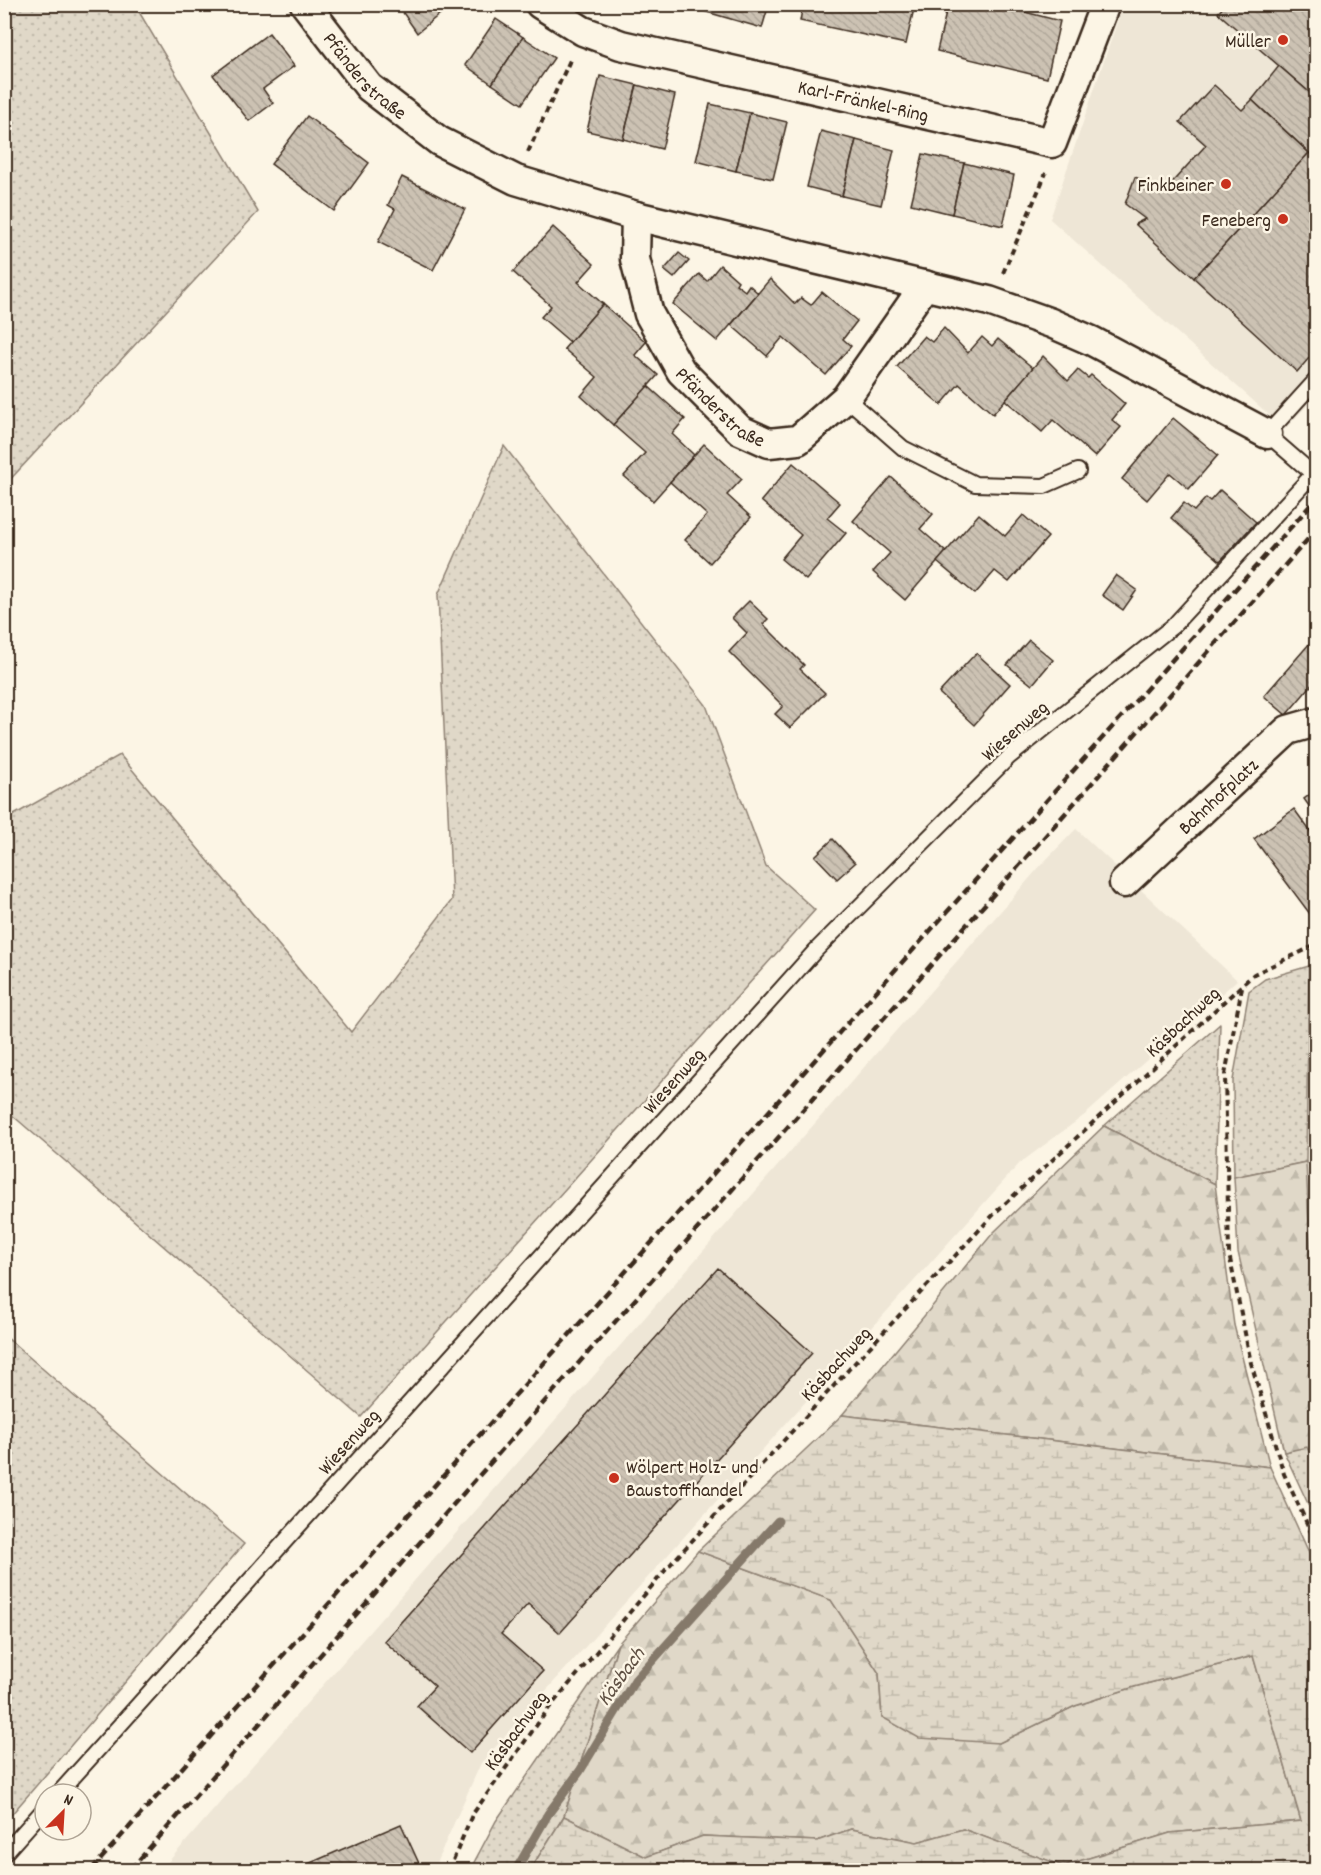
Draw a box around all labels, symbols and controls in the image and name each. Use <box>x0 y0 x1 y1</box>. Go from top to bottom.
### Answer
street label: Pfänderstraße <box>315 27 412 128</box>
place label: Müller <box>1225 29 1272 57</box>
marker: Müller <box>1276 33 1290 47</box>
street label: Karl-Fränkel-Ring <box>795 75 931 132</box>
place label: Finkbeiner <box>1137 173 1215 201</box>
marker: Finkbeiner <box>1219 177 1233 191</box>
place label: Feneberg <box>1202 208 1271 236</box>
marker: Feneberg <box>1276 212 1290 226</box>
street label: Pfänderstraße <box>667 362 769 456</box>
street label: Wiesenweg <box>976 695 1056 769</box>
street label: Bahnhofplatz <box>1173 753 1266 842</box>
street label: Käsbachweg <box>1140 981 1228 1065</box>
street label: Wiesenweg <box>638 1043 713 1121</box>
street label: Käsbachweg <box>795 1321 879 1409</box>
street label: Wiesenweg <box>313 1404 388 1482</box>
place label: Wölpert Holz- und Baustoffhandel <box>626 1455 759 1506</box>
marker: Wölpert Holz- und Baustoffhandel <box>607 1471 621 1485</box>
water label: Käsbach <box>591 1641 655 1713</box>
street label: Käsbachweg <box>479 1686 556 1778</box>
north arrow <box>33 1782 93 1842</box>
text: N <box>60 1788 76 1813</box>

